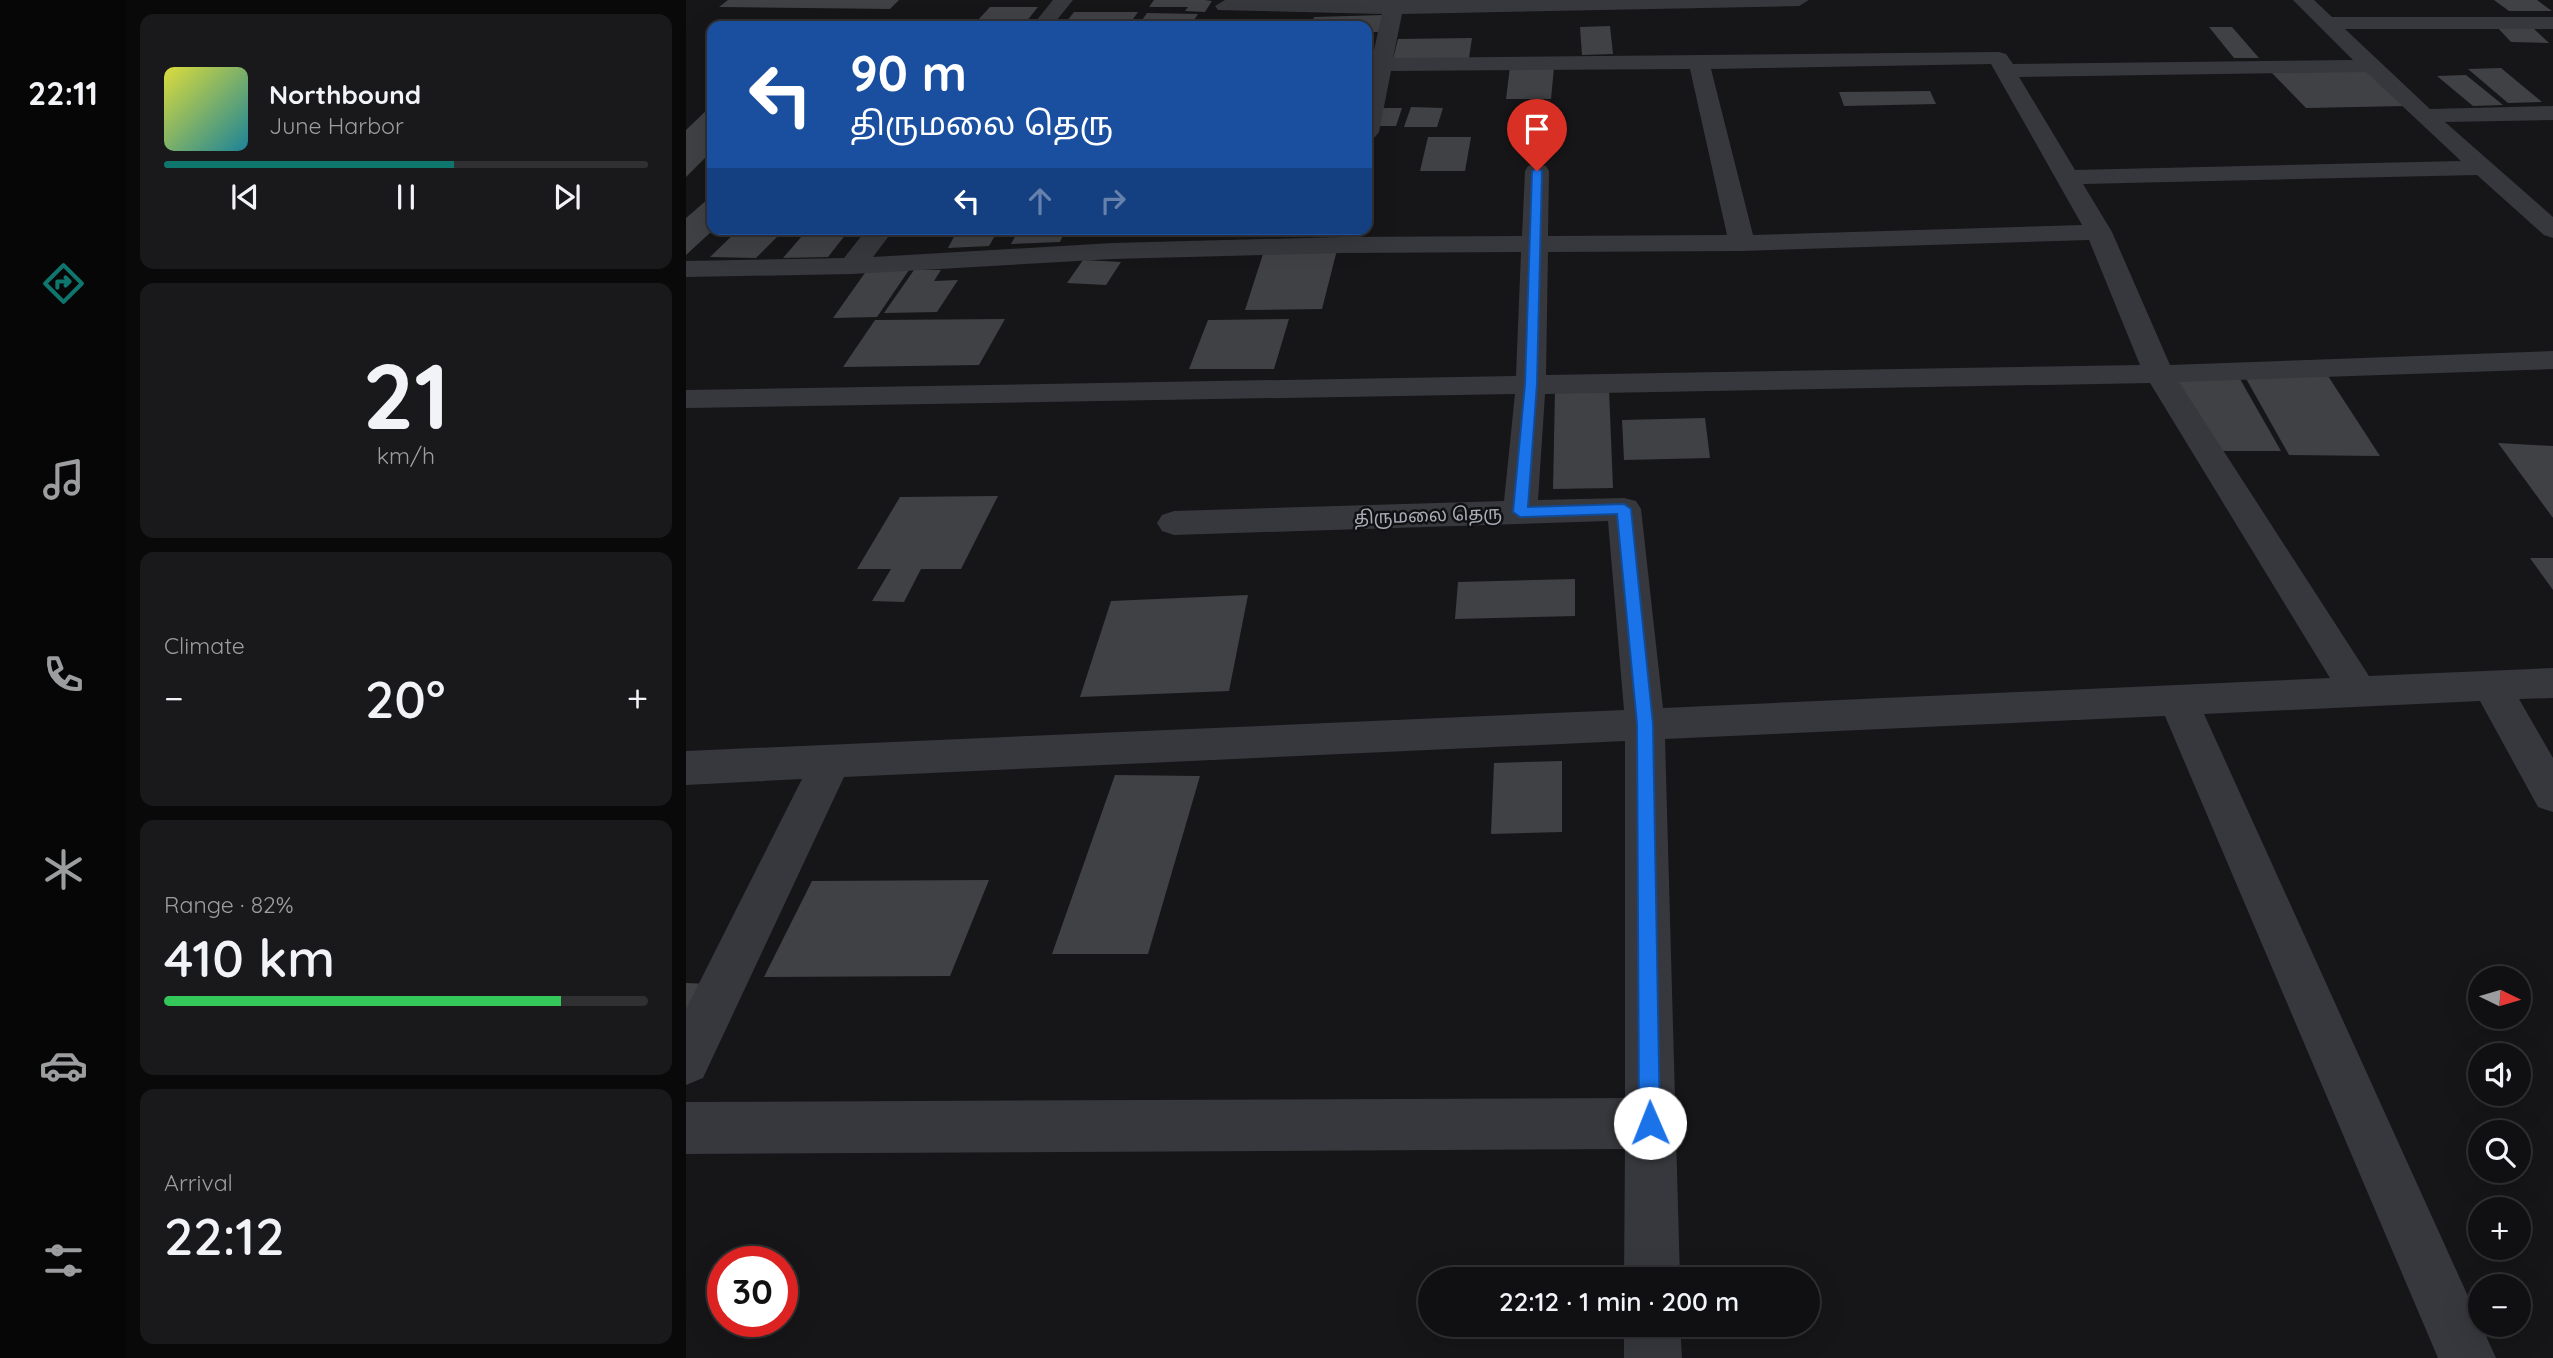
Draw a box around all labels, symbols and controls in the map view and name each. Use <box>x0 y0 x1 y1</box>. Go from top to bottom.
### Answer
text: 90 m <box>850 42 967 103</box>
icon: left <box>735 49 826 140</box>
text: 22:11 <box>28 73 98 113</box>
text: Northbound <box>269 78 421 111</box>
pin <box>1507 99 1567 171</box>
text: திருமலை தெரு <box>850 103 1113 143</box>
icon: arrive <box>1518 110 1556 148</box>
text: June Harbor <box>269 111 404 140</box>
icon: previous <box>226 178 264 216</box>
icon: pause <box>387 178 425 216</box>
icon: next <box>548 178 586 216</box>
icon: left <box>948 182 986 220</box>
icon: ahead <box>1021 182 1059 220</box>
icon: right <box>1094 182 1132 220</box>
icon: directions <box>39 259 88 308</box>
text: 21 <box>362 338 450 452</box>
text: km/h <box>377 441 435 470</box>
icon: music <box>39 455 88 504</box>
street label: திருமலை தெரு <box>1354 501 1502 530</box>
text: Climate <box>164 631 245 660</box>
icon: phone <box>39 650 88 699</box>
text: 20° <box>365 666 445 731</box>
text: − <box>164 674 184 722</box>
text: + <box>627 674 648 722</box>
icon: climate <box>39 845 88 894</box>
text: Range · 82% <box>164 890 294 919</box>
text: 410 km <box>164 925 335 990</box>
north arrow <box>2468 966 2530 1029</box>
map controls <box>2468 966 2531 1337</box>
icon: car <box>39 1041 88 1090</box>
button: sound <box>2468 1043 2531 1106</box>
position arrow <box>1613 1086 1687 1160</box>
button: search <box>2468 1120 2531 1183</box>
text: Arrival <box>164 1168 233 1197</box>
button: + <box>2468 1197 2531 1260</box>
text: 22:12 <box>164 1203 285 1268</box>
icon: filters <box>39 1236 88 1285</box>
speed limit sign: 30 <box>707 1246 798 1337</box>
button: − <box>2468 1274 2531 1337</box>
text: 22:12 · 1 min · 200 m <box>1499 1285 1739 1318</box>

